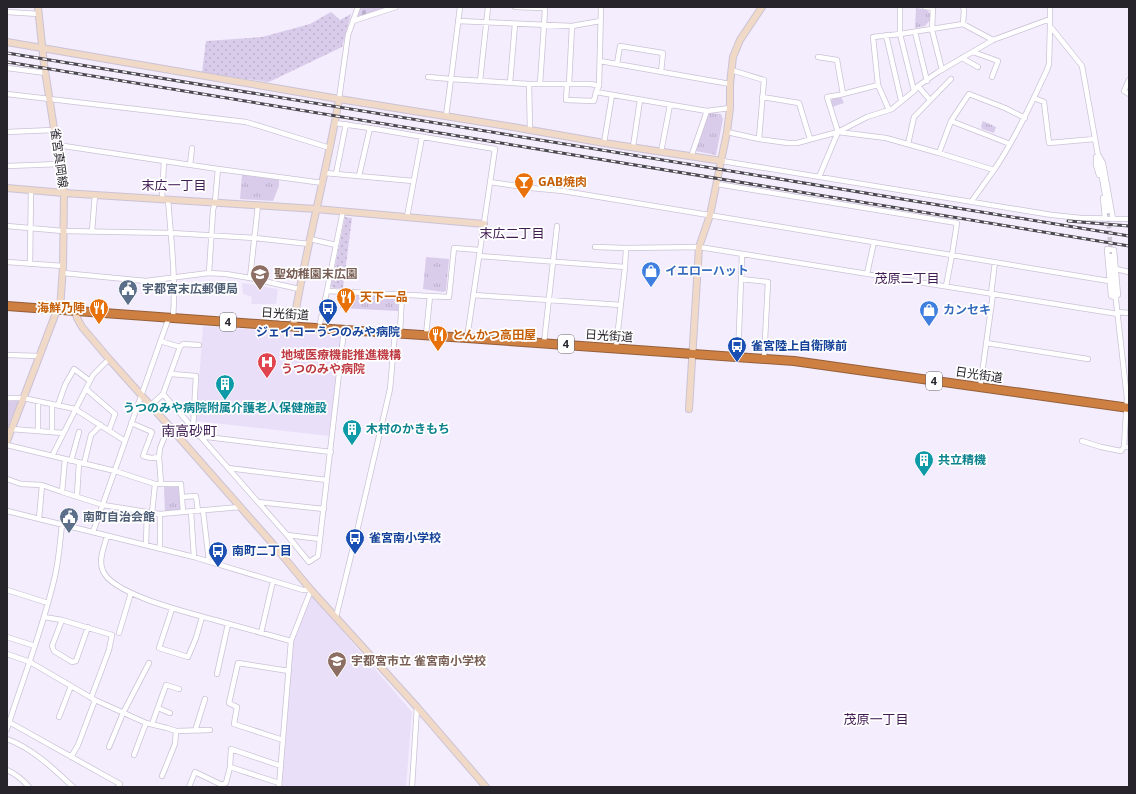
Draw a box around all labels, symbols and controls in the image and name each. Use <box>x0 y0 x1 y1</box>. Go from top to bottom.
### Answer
street label: 雀宮真岡線 <box>47 127 72 189</box>
bar icon: GAB焼肉 <box>513 171 535 199</box>
place label: GAB焼肉 <box>538 173 587 190</box>
district label: 末広一丁目 <box>141 176 207 194</box>
district label: 末広二丁目 <box>479 224 545 242</box>
shop icon: イエローハット <box>640 260 662 288</box>
place label: イエローハット <box>665 262 749 279</box>
school or university icon: 聖幼稚園末広園 <box>249 263 271 291</box>
place label: 聖幼稚園末広園 <box>274 265 358 282</box>
district label: 茂原二丁目 <box>874 269 940 287</box>
public building icon: 宇都宮末広郵便局 <box>117 278 139 306</box>
place label: 宇都宮末広郵便局 <box>142 280 238 297</box>
restaurant icon: 天下一品 <box>335 286 357 314</box>
place label: 天下一品 <box>360 288 408 305</box>
restaurant icon: 海鮮乃陣 <box>88 297 110 325</box>
bus stop icon: ジェイコーうつのみや病院 <box>317 297 339 325</box>
place label: 海鮮乃陣 <box>37 299 85 316</box>
shop icon: カンセキ <box>918 299 940 327</box>
place label: カンセキ <box>943 301 991 318</box>
street label: 日光街道 <box>260 303 310 324</box>
road number: 4 <box>220 313 236 331</box>
place label: ジェイコーうつのみや病院 <box>256 323 400 340</box>
restaurant icon: とんかつ高田屋 <box>427 324 449 352</box>
street label: 日光街道 <box>584 325 634 346</box>
place label: とんかつ高田屋 <box>452 326 536 343</box>
road number: 4 <box>558 335 574 353</box>
bus stop icon: 雀宮陸上自衛隊前 <box>726 335 748 363</box>
place label: 雀宮陸上自衛隊前 <box>751 337 847 354</box>
place label: 地域医療機能推進機構 うつのみや病院 <box>281 346 401 377</box>
hospital icon: 地域医療機能推進機構 うつのみや病院 <box>256 351 278 379</box>
street label: 日光街道 <box>954 363 1004 386</box>
road number: 4 <box>926 372 942 390</box>
building icon: うつのみや病院附属介護老人保健施設 <box>214 373 236 401</box>
place label: うつのみや病院附属介護老人保健施設 <box>123 399 327 416</box>
building icon: 木村のかきもち <box>341 418 363 446</box>
place label: 木村のかきもち <box>366 420 450 437</box>
district label: 南高砂町 <box>161 421 217 440</box>
building icon: 共立精機 <box>913 449 935 477</box>
place label: 共立精機 <box>938 451 986 468</box>
public building icon: 南町自治会館 <box>58 506 80 534</box>
place label: 南町自治会館 <box>83 508 155 525</box>
bus stop icon: 雀宮南小学校 <box>344 527 366 555</box>
place label: 雀宮南小学校 <box>369 529 441 546</box>
bus stop icon: 南町二丁目 <box>207 540 229 568</box>
place label: 南町二丁目 <box>232 542 292 559</box>
school or university icon: 宇都宮市立 雀宮南小学校 <box>326 650 348 678</box>
place label: 宇都宮市立 雀宮南小学校 <box>351 652 486 669</box>
district label: 茂原一丁目 <box>843 710 909 728</box>

